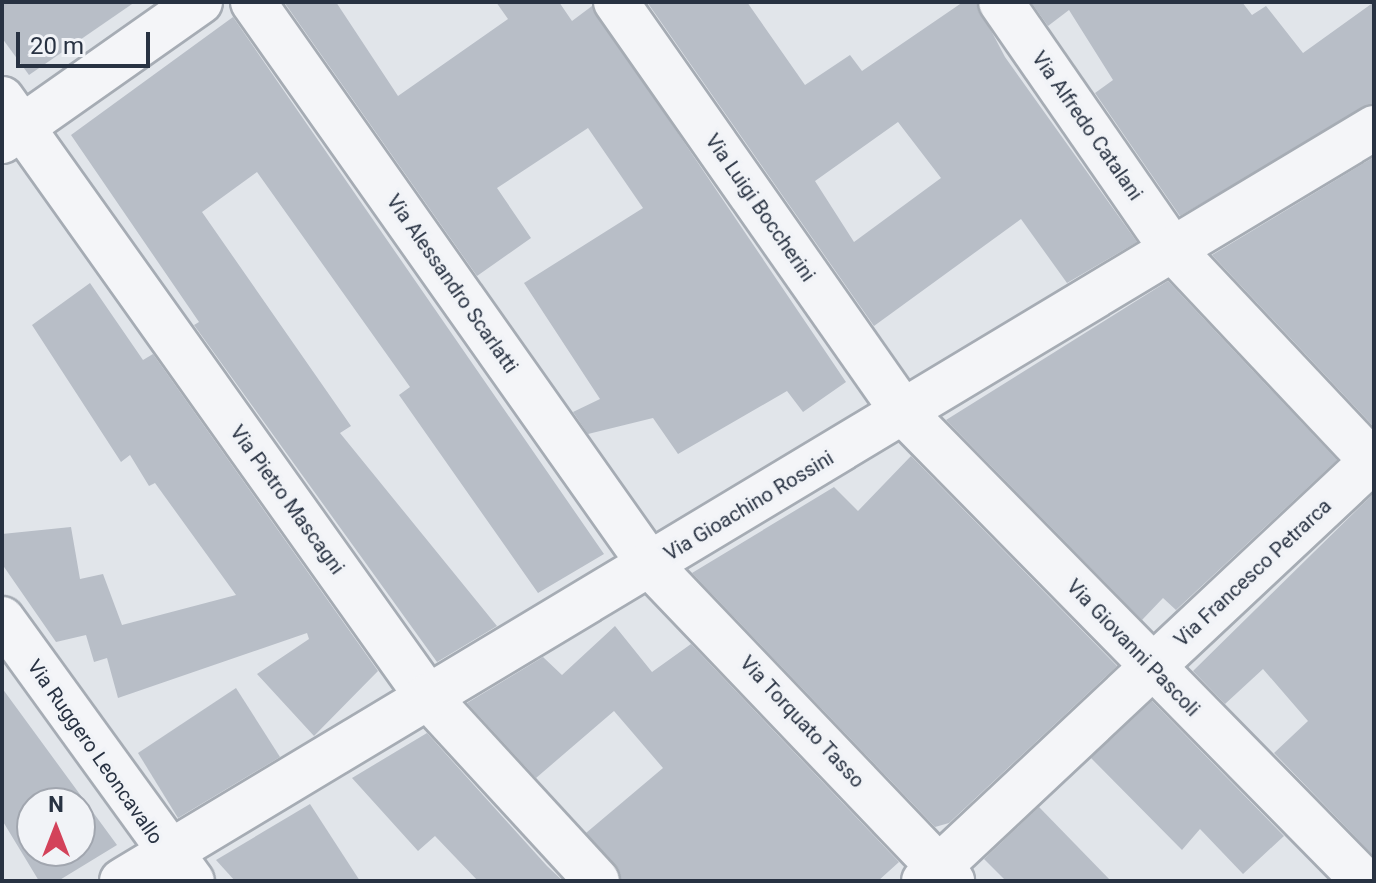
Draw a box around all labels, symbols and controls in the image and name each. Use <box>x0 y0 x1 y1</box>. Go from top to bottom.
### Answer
scale bar <box>20 16 154 66</box>
text: 20 m <box>30 32 84 60</box>
street label: Via Alfredo Catalani <box>1027 47 1147 205</box>
street label: Via Luigi Boccherini <box>700 130 820 286</box>
street label: Via Alessandro Scarlatti <box>381 190 523 378</box>
street label: Via Pietro Mascagni <box>225 421 349 579</box>
street label: Via Gioachino Rossini <box>660 446 838 566</box>
street label: Via Francesco Petrarca <box>1170 494 1336 652</box>
street label: Via Giovanni Pascoli <box>1062 575 1204 721</box>
street label: Via Torquato Tasso <box>735 651 869 793</box>
street label: Via Ruggero Leoncavallo <box>22 655 168 849</box>
north arrow <box>16 787 96 867</box>
text: N <box>48 792 64 817</box>

